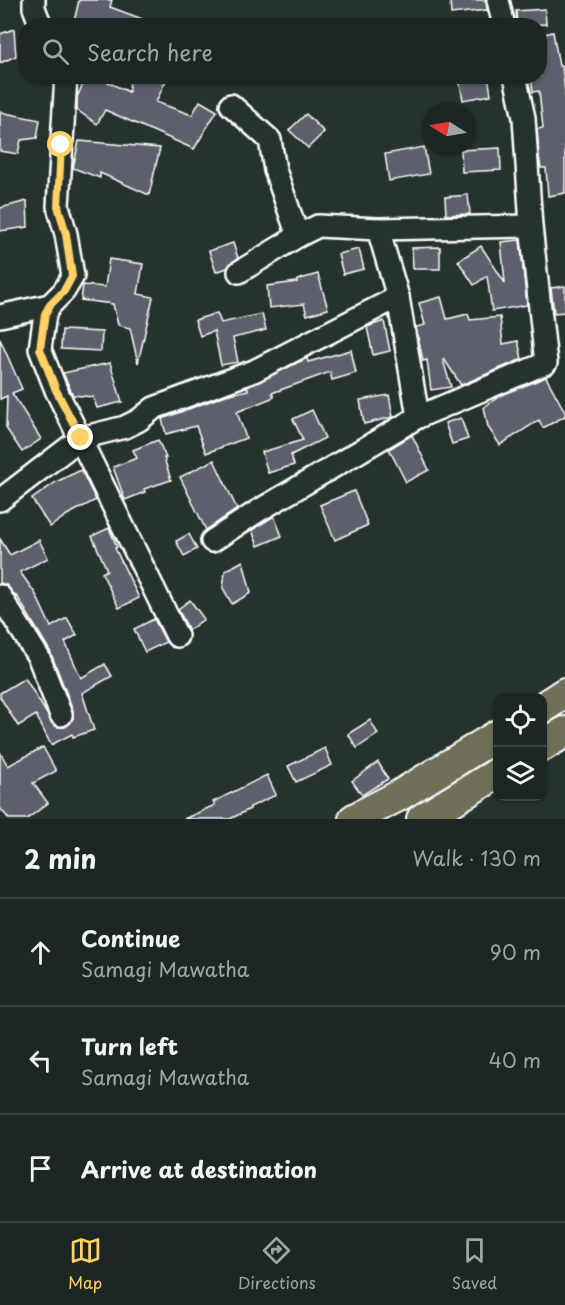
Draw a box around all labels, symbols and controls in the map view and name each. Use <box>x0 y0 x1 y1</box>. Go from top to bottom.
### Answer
search box <box>18 18 547 84</box>
icon: search <box>39 35 72 68</box>
text: Search here <box>87 35 213 68</box>
north arrow <box>421 102 475 156</box>
route start <box>47 131 73 157</box>
route end <box>67 424 93 450</box>
map controls <box>493 693 547 801</box>
button: locate <box>493 693 547 747</box>
button: layers <box>493 747 547 801</box>
text: 2 min <box>24 839 97 878</box>
text: Walk · 130 m <box>413 843 541 873</box>
text: Continue <box>81 921 180 954</box>
icon: ahead <box>24 936 57 969</box>
text: 90 m <box>490 937 541 967</box>
text: Samagi Mawatha <box>81 954 249 984</box>
text: Turn left <box>81 1029 178 1062</box>
icon: left <box>24 1044 57 1077</box>
text: 40 m <box>489 1045 541 1075</box>
text: Samagi Mawatha <box>81 1062 249 1092</box>
icon: arrive <box>24 1152 57 1185</box>
text: Arrive at destination <box>81 1152 317 1185</box>
tab: Map <box>68 1234 102 1294</box>
tab: Directions <box>238 1234 316 1294</box>
tab: Saved <box>452 1234 497 1294</box>

